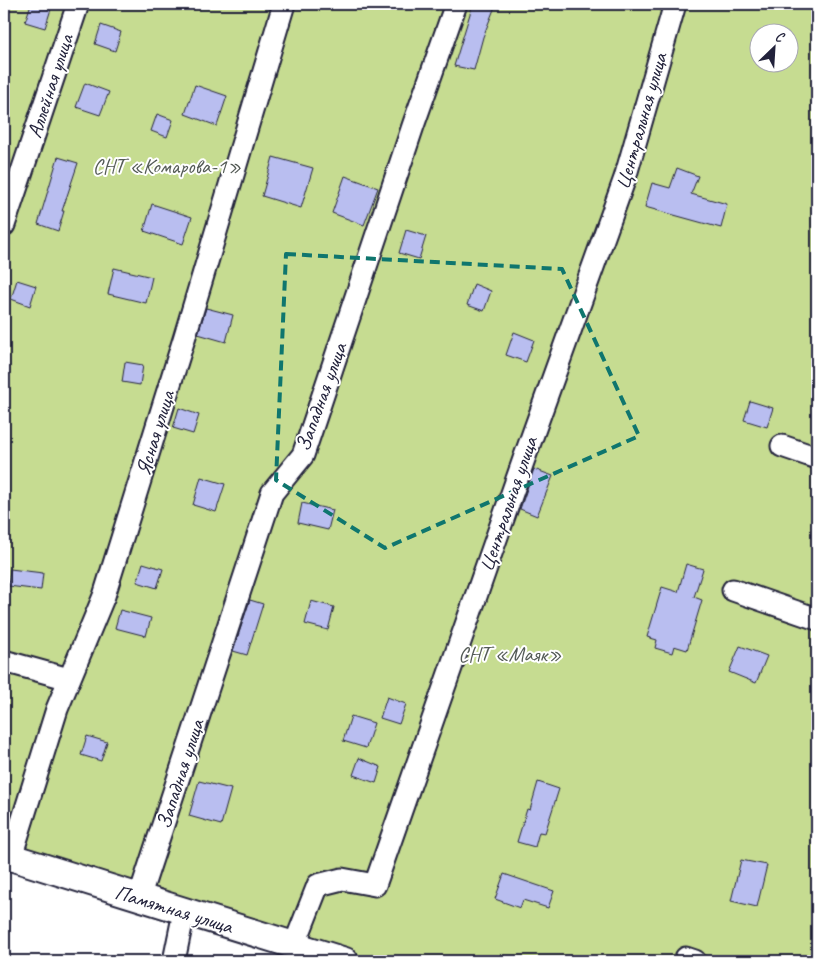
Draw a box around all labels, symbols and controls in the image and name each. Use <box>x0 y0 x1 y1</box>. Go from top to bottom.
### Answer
north arrow <box>748 22 798 72</box>
text: С <box>773 28 788 47</box>
street label: Аллейная улица <box>21 29 79 141</box>
street label: Центральная улица <box>609 48 673 192</box>
park label: СНТ «Комарова-1» <box>93 153 241 179</box>
street label: Западная улица <box>289 338 353 455</box>
street label: Ясная улица <box>130 386 181 478</box>
street label: Центральная улица <box>473 432 544 575</box>
park label: СНТ «Маяк» <box>458 641 562 667</box>
street label: Западная улица <box>150 714 210 832</box>
street label: Памятная улица <box>112 879 238 940</box>

